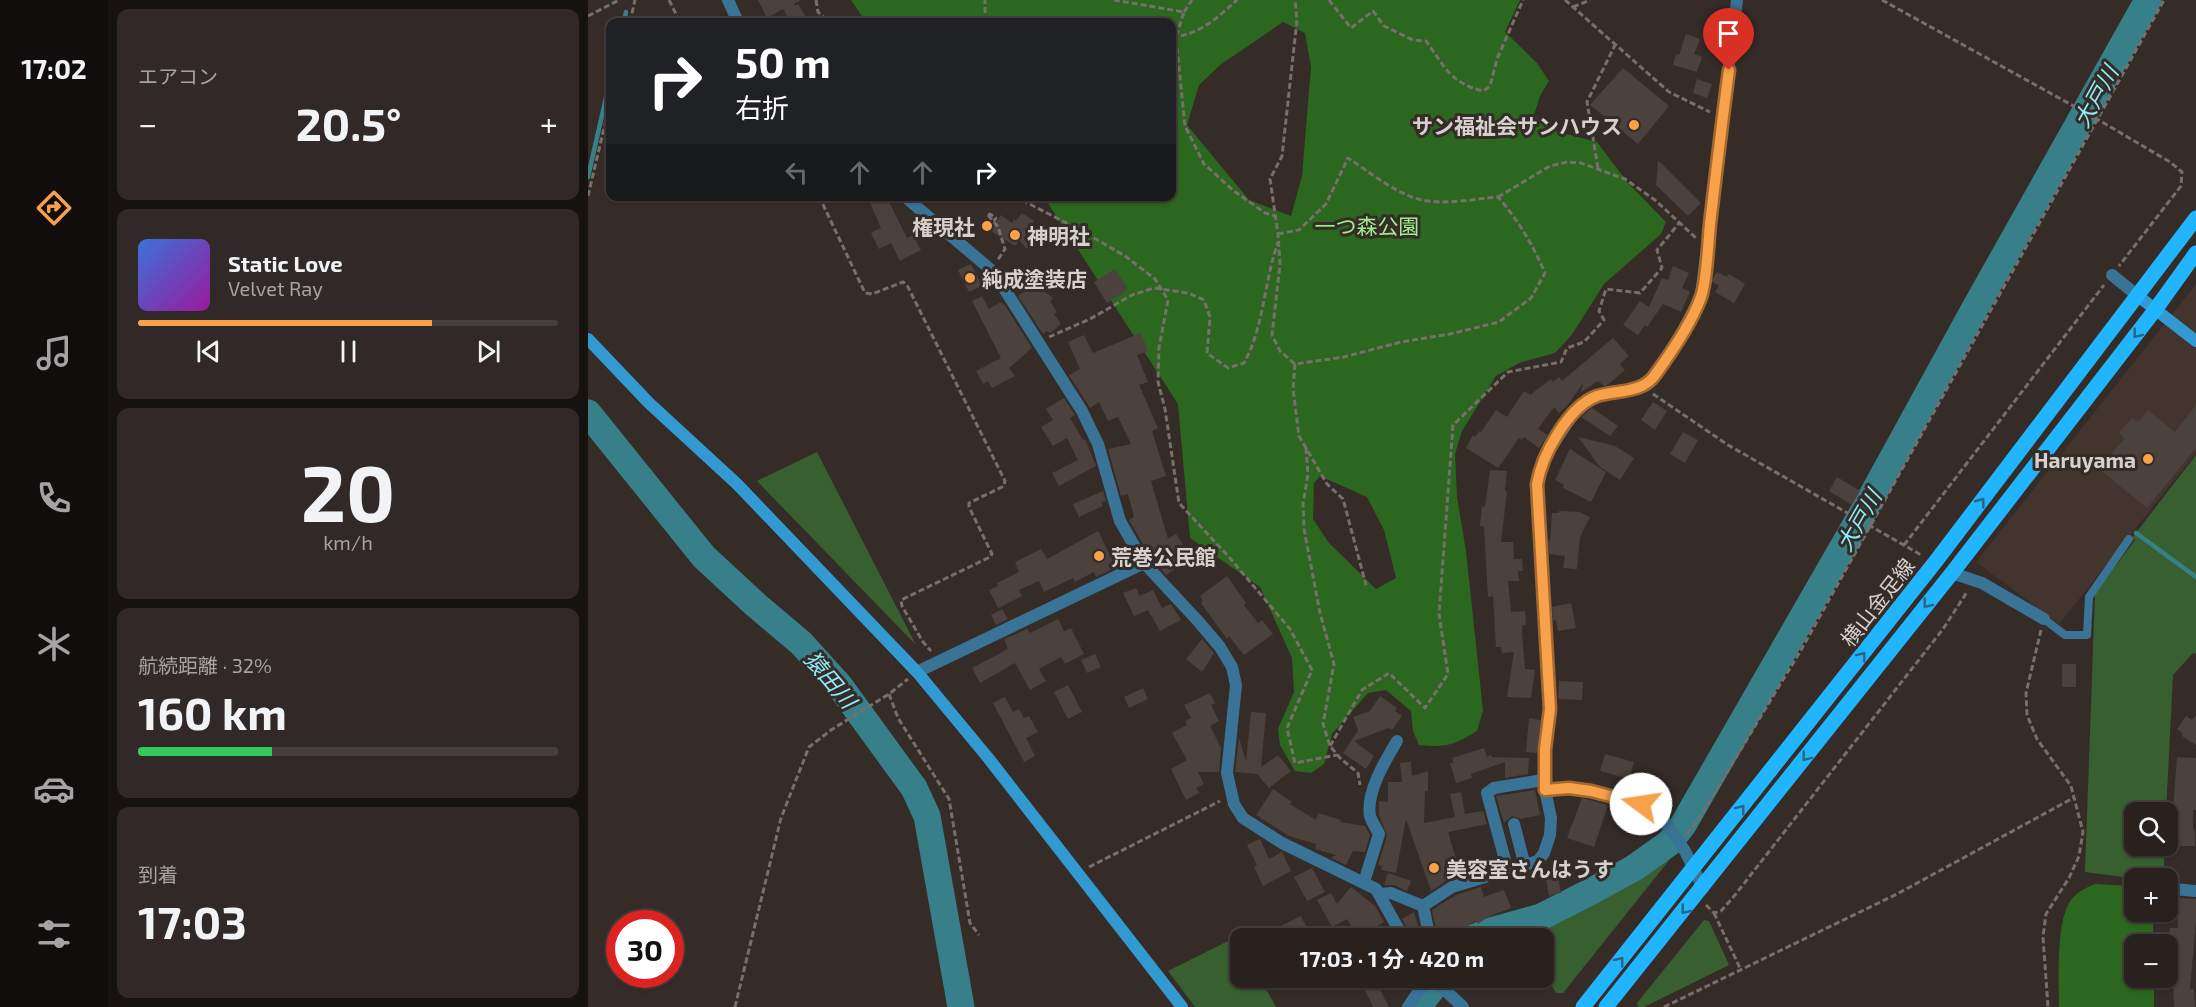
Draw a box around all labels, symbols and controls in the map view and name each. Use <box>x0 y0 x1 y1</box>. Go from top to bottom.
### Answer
pin <box>1703 8 1754 70</box>
icon: arrive <box>1712 17 1745 50</box>
text: 50 m <box>735 36 831 86</box>
icon: right <box>636 42 714 120</box>
text: 17:02 <box>21 52 87 84</box>
water label: 大戸川 <box>2068 59 2123 131</box>
text: エアコン <box>138 64 218 88</box>
text: 右折 <box>735 91 789 123</box>
text: 20.5° <box>296 96 401 150</box>
text: − <box>138 103 157 143</box>
text: + <box>540 103 558 143</box>
place label: サン福祉会サンハウス <box>1412 113 1622 138</box>
marker: サン福祉会サンハウス <box>1627 118 1641 132</box>
icon: left <box>780 156 813 189</box>
icon: ahead <box>843 156 876 189</box>
icon: ahead <box>906 156 939 189</box>
icon: right <box>969 156 1002 189</box>
icon: directions <box>33 187 75 229</box>
park label: 一つ森公園 <box>1315 213 1420 238</box>
place label: 権現社 <box>912 214 975 239</box>
marker: 権現社 <box>980 219 994 233</box>
place label: 神明社 <box>1027 223 1090 248</box>
marker: 神明社 <box>1008 228 1022 242</box>
text: Static Love <box>228 250 343 276</box>
place label: 純成塗装店 <box>982 266 1087 291</box>
marker: 純成塗装店 <box>963 271 977 285</box>
text: Velvet Ray <box>228 276 323 300</box>
one-way arrow <box>2133 327 2144 338</box>
icon: music <box>33 332 75 374</box>
icon: previous <box>192 335 225 368</box>
icon: pause <box>332 335 365 368</box>
icon: next <box>472 335 505 368</box>
text: 20 <box>301 444 395 538</box>
place label: Haruyama <box>2034 447 2136 473</box>
marker: Haruyama <box>2141 452 2155 466</box>
icon: phone <box>33 477 75 519</box>
water label: 大戸川 <box>1830 483 1887 555</box>
one-way arrow <box>1974 497 1985 508</box>
text: km/h <box>323 530 373 554</box>
place label: 荒巻公民館 <box>1111 544 1216 569</box>
marker: 荒巻公民館 <box>1092 549 1106 563</box>
street label: 横山金足線 <box>1835 553 1919 651</box>
one-way arrow <box>1924 597 1935 608</box>
icon: climate <box>33 623 75 665</box>
water label: 猿田川 <box>800 645 863 714</box>
one-way arrow <box>1854 651 1865 662</box>
text: 航続距離 · 32% <box>138 653 272 677</box>
text: 160 km <box>138 685 287 739</box>
one-way arrow <box>1802 750 1813 761</box>
icon: car <box>33 768 75 810</box>
position arrow <box>1609 772 1673 836</box>
map controls <box>2124 802 2178 988</box>
button: search <box>2124 802 2178 856</box>
one-way arrow <box>1734 805 1745 816</box>
place label: 美容室さんはうす <box>1446 856 1614 881</box>
marker: 美容室さんはうす <box>1427 861 1441 875</box>
text: 到着 <box>138 862 178 886</box>
button: + <box>2124 868 2178 922</box>
text: 17:03 <box>138 894 247 948</box>
one-way arrow <box>1681 903 1692 914</box>
speed limit sign: 30 <box>606 910 684 988</box>
icon: filters <box>33 913 75 955</box>
button: − <box>2124 934 2178 988</box>
text: 17:03 · 1 分 · 420 m <box>1300 945 1484 971</box>
one-way arrow <box>1612 957 1623 968</box>

